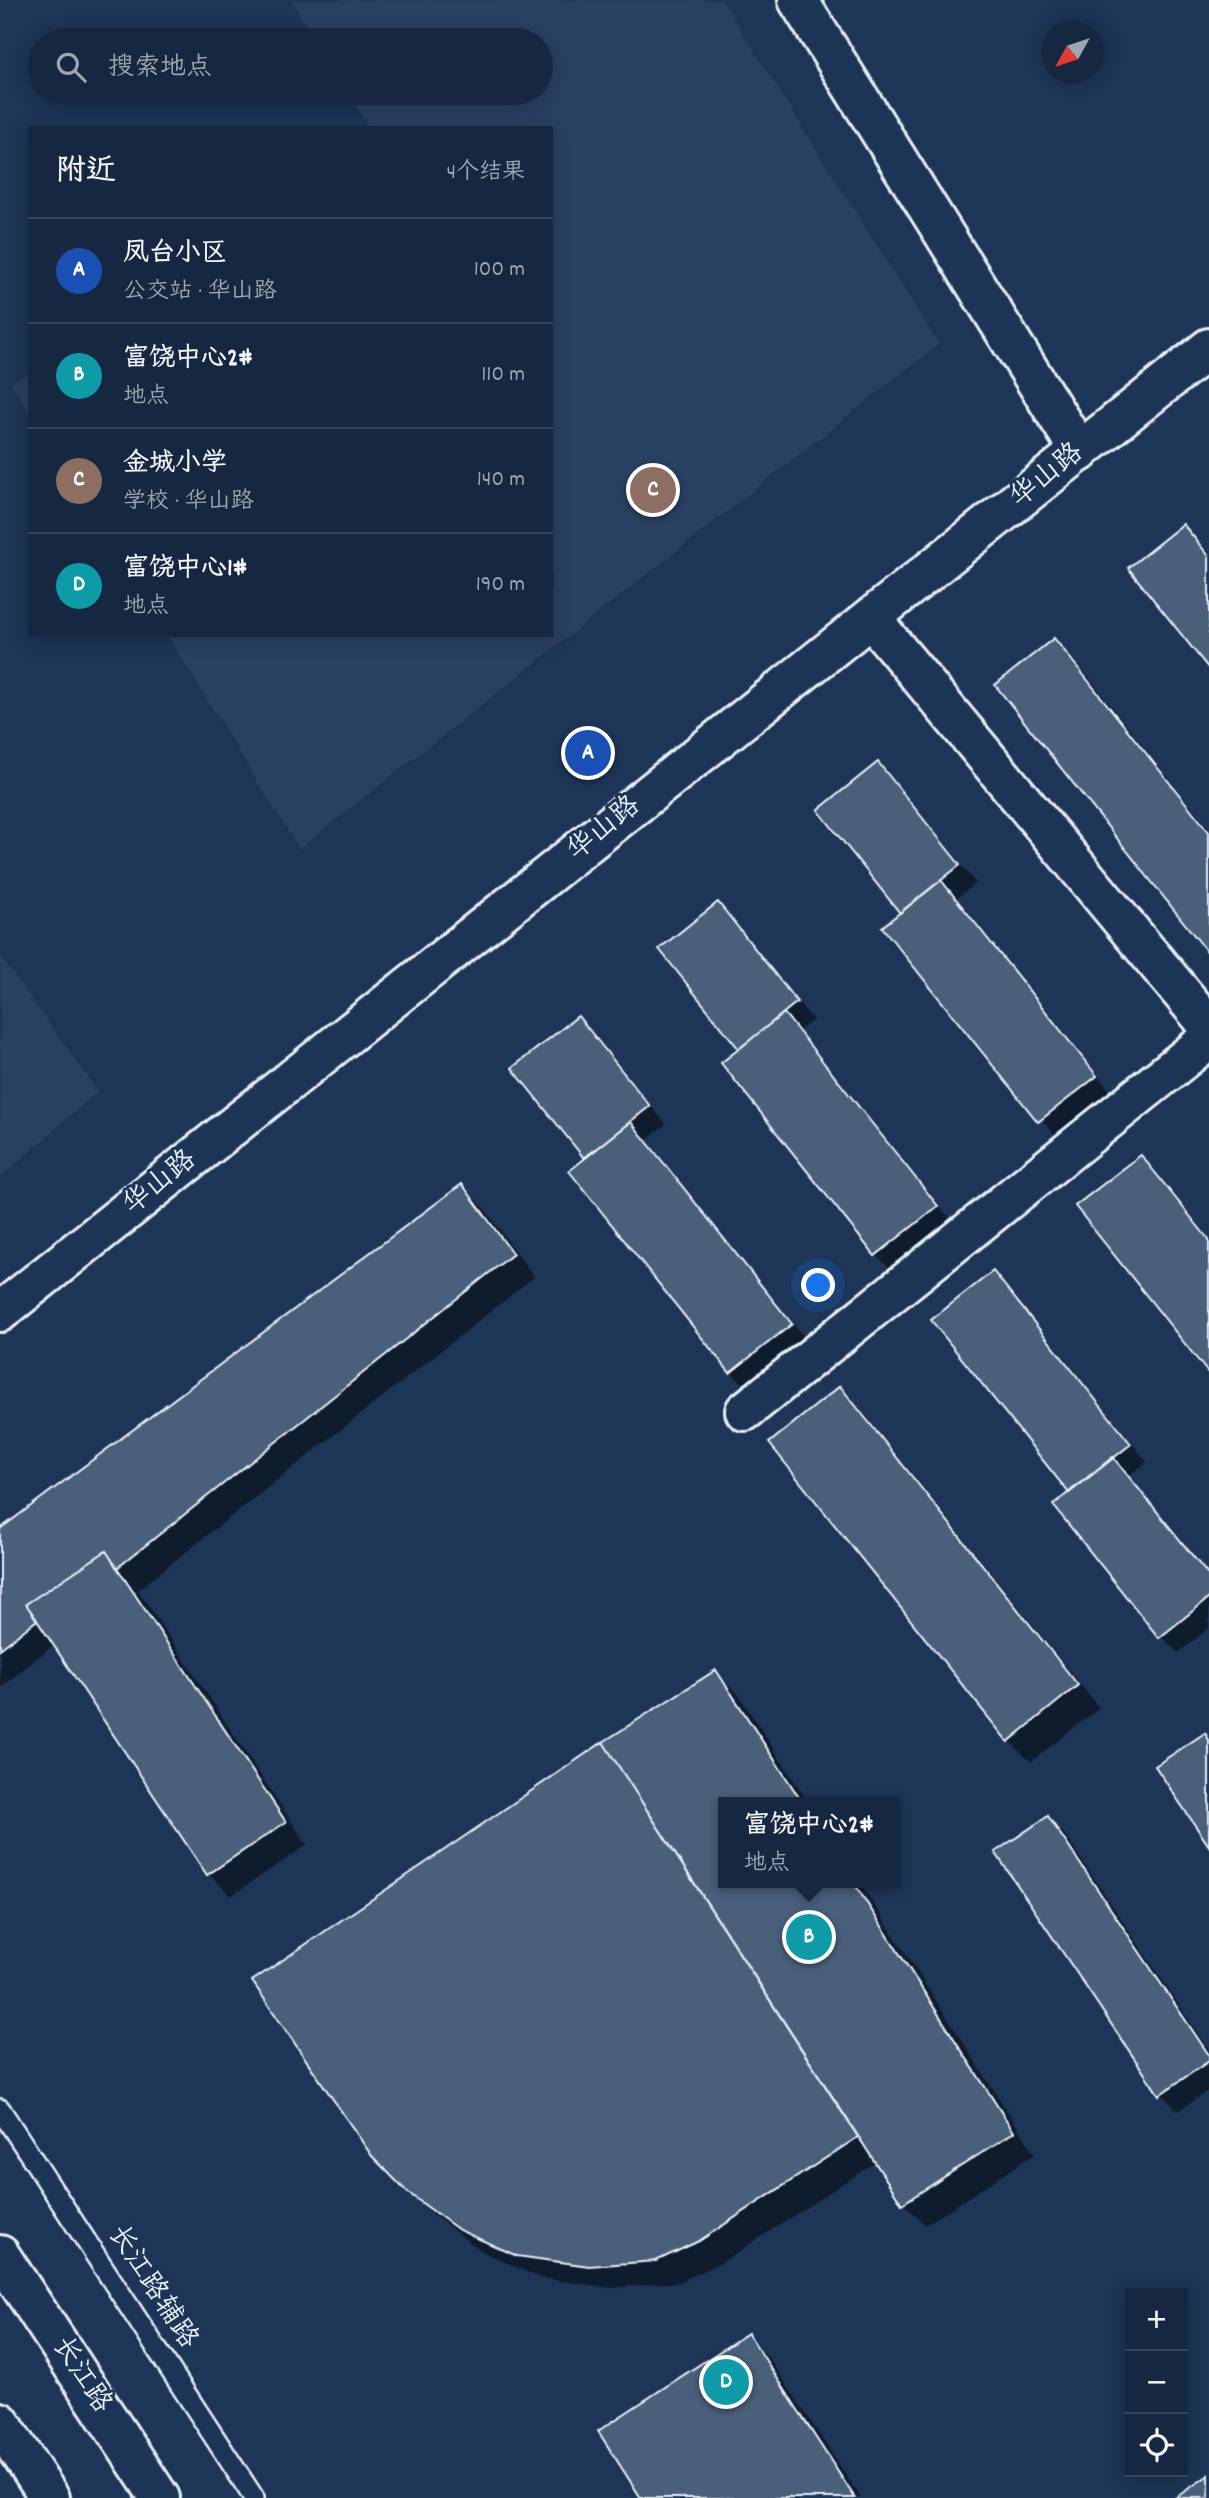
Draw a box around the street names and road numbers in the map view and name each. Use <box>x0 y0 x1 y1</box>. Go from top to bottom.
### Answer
street label: 华山路 <box>1003 435 1093 519</box>
street label: 华山路 <box>560 788 650 872</box>
street label: 华山路 <box>116 1142 206 1226</box>
street label: 长江路辅路 <box>96 2218 206 2358</box>
street label: 长江路 <box>40 2330 120 2422</box>

